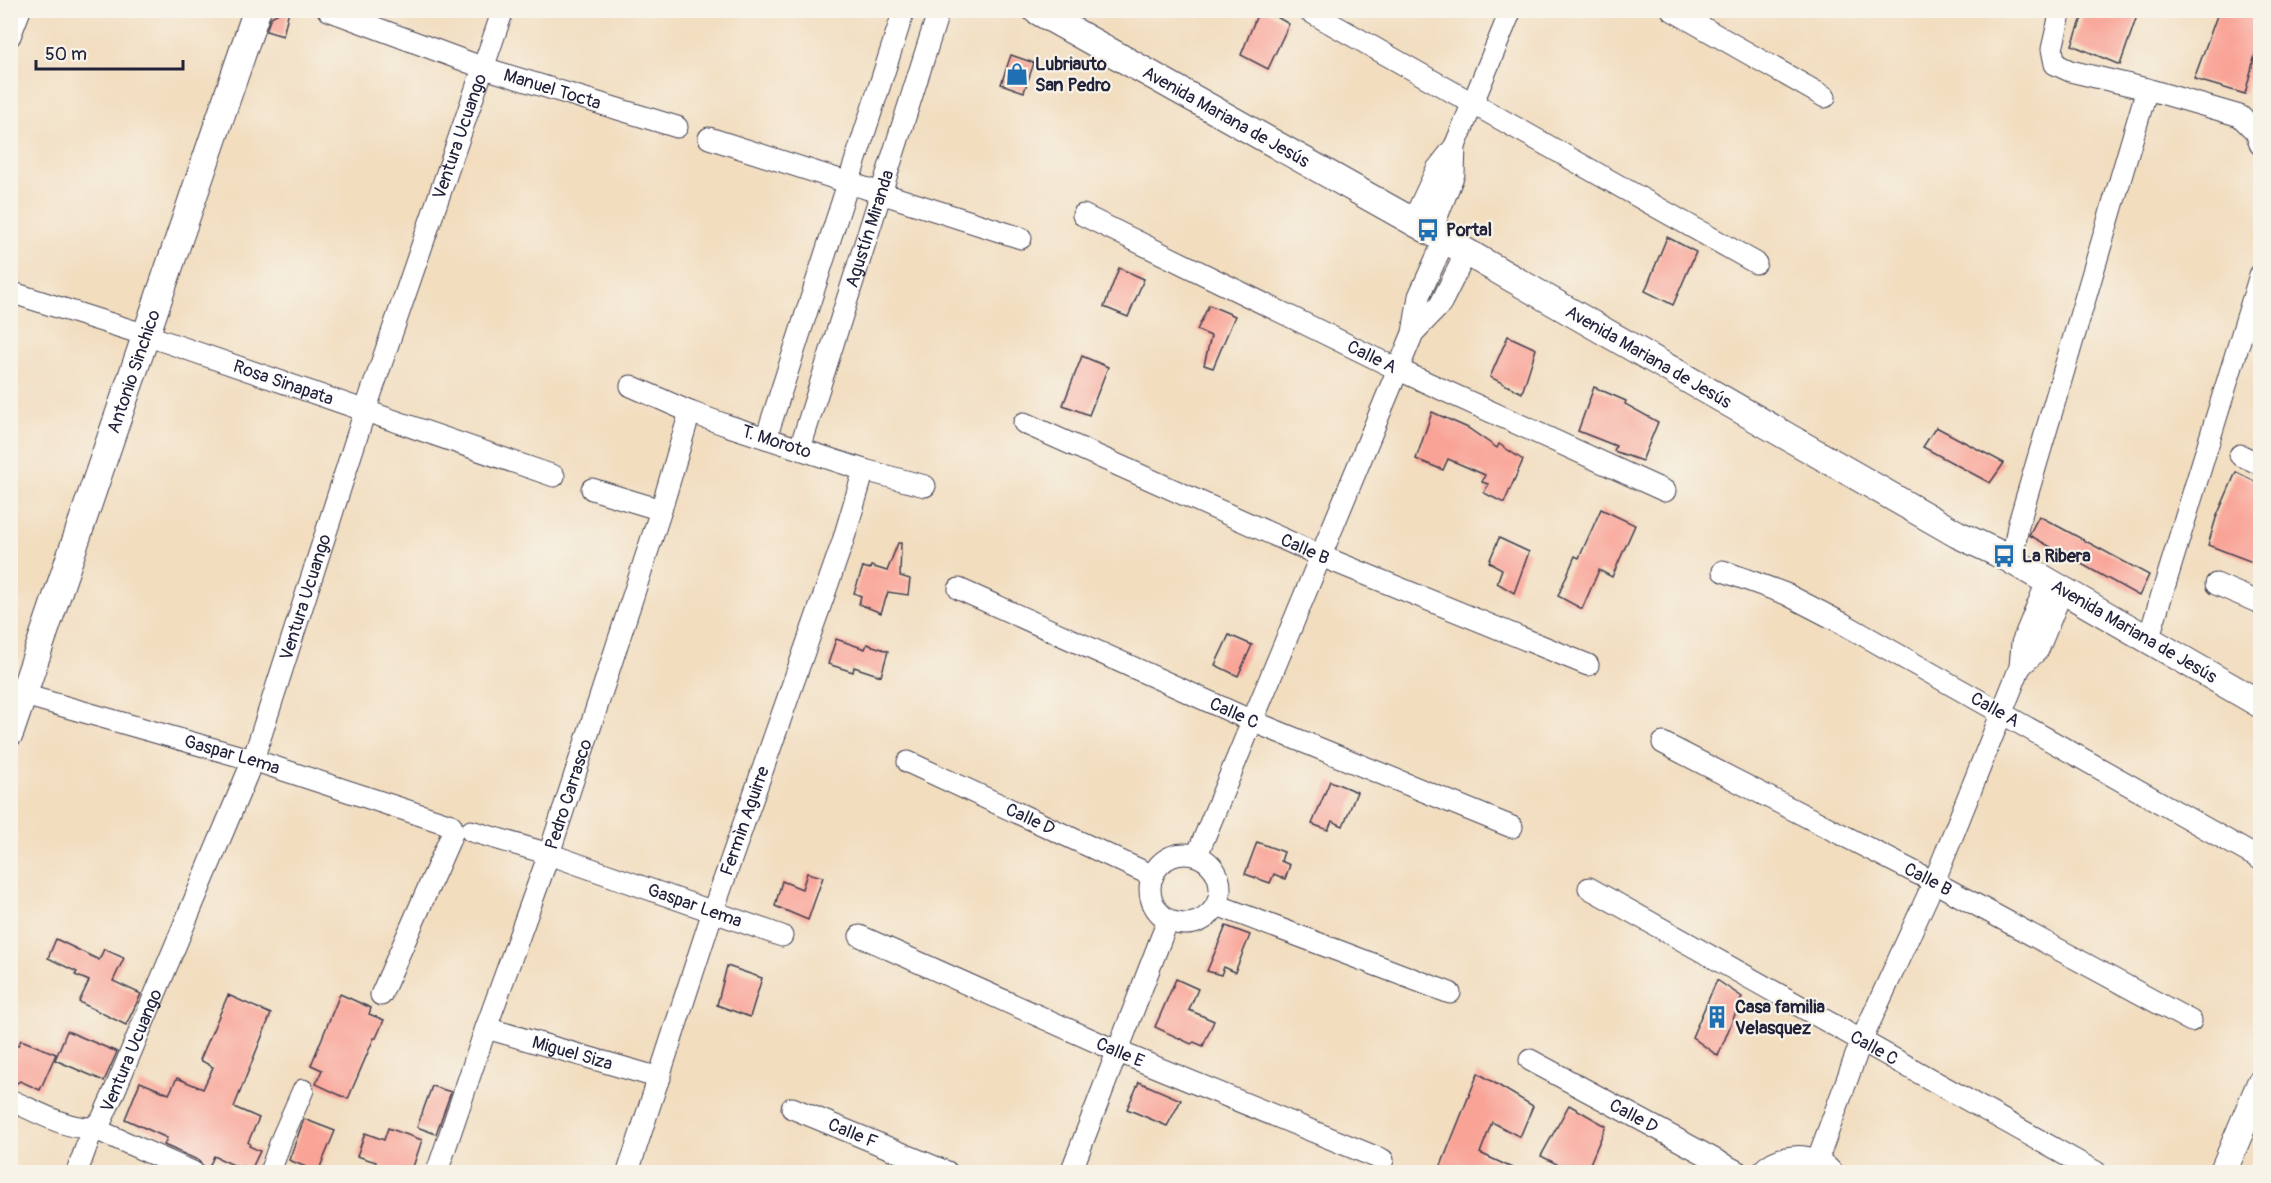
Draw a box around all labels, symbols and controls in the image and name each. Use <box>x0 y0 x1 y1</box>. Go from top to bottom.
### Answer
scale bar <box>36 33 183 71</box>
text: 50 m <box>45 43 87 66</box>
place label: Lubriauto San Pedro <box>1035 53 1111 97</box>
shop icon: Lubriauto San Pedro <box>1004 61 1030 87</box>
street label: Avenida Mariana de Jesús <box>1139 61 1314 173</box>
street label: Manuel Tocta <box>501 63 604 115</box>
street label: Ventura Ucuango <box>427 70 492 202</box>
street label: Agustín Miranda <box>840 167 899 290</box>
bus stop icon: Portal <box>1415 217 1441 243</box>
place label: Portal <box>1446 219 1492 242</box>
street label: Avenida Mariana de Jesús <box>1562 300 1736 414</box>
street label: Antonio Sinchico <box>102 306 165 436</box>
street label: Calle A <box>1343 335 1401 379</box>
street label: Rosa Sinapata <box>230 355 337 410</box>
street label: T. Moroto <box>739 419 815 464</box>
street label: Calle B <box>1277 528 1333 570</box>
street label: Ventura Ucuango <box>274 531 336 663</box>
bus stop icon: La Ribera <box>1991 543 2017 569</box>
place label: La Ribera <box>2022 545 2091 568</box>
street label: Avenida Mariana de Jesús <box>2047 574 2221 688</box>
street label: Calle A <box>1967 687 2024 733</box>
street label: Calle C <box>1206 692 1262 734</box>
street label: Gaspar Lema <box>182 730 283 780</box>
street label: Pedro Carrasco <box>540 736 597 852</box>
street label: Fermìn Aguirre <box>715 763 774 879</box>
street label: Calle D <box>1002 798 1059 840</box>
street label: Calle B <box>1900 857 1956 901</box>
street label: Gaspar Lema <box>644 878 745 933</box>
street label: Ventura Ucuango <box>95 985 167 1116</box>
place label: Casa familia Velasquez <box>1735 996 1825 1040</box>
building icon: Casa familia Velasquez <box>1704 1004 1730 1030</box>
street label: Calle C <box>1846 1025 1903 1071</box>
street label: Miguel Siza <box>529 1030 616 1075</box>
street label: Calle E <box>1092 1032 1148 1073</box>
street label: Calle D <box>1605 1093 1662 1138</box>
street label: Calle F <box>825 1113 881 1154</box>

